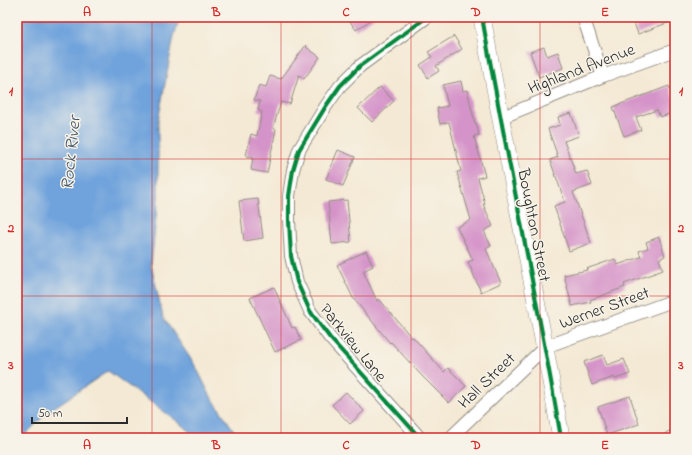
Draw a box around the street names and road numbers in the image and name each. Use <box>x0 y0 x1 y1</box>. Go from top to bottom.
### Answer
street label: Highland Avenue <box>524 37 640 103</box>
street label: Boughton Street <box>508 165 557 285</box>
street label: Werner Street <box>556 280 653 336</box>
street label: Parkview Lane <box>313 298 393 388</box>
street label: Hall Street <box>453 347 522 415</box>

